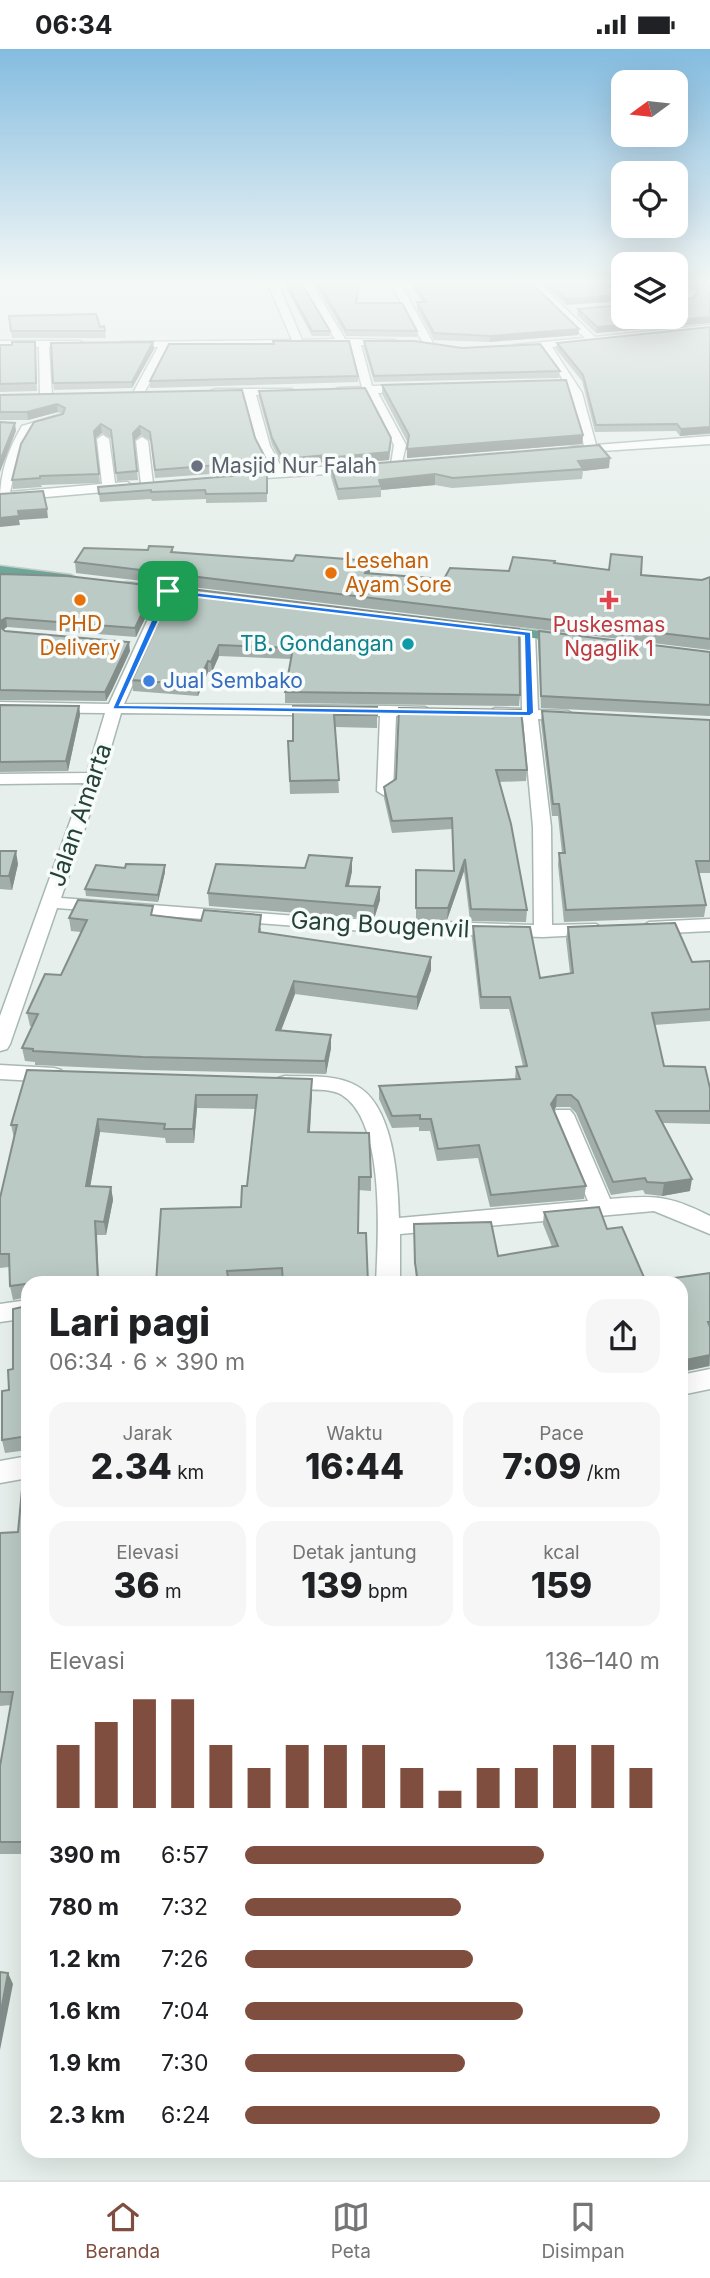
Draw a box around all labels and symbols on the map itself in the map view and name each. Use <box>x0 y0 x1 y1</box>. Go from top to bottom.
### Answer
north arrow <box>611 70 688 147</box>
place label: Masjid Nur Falah <box>211 453 377 478</box>
marker: Masjid Nur Falah <box>189 458 205 474</box>
place label: Lesehan Ayam Sore <box>345 548 452 597</box>
pin <box>138 561 198 621</box>
marker: Lesehan Ayam Sore <box>323 565 339 581</box>
marker: Puskesmas Ngaglik 1 <box>599 590 619 610</box>
marker: PHD Delivery <box>72 592 88 608</box>
place label: PHD Delivery <box>39 611 121 660</box>
place label: Puskesmas Ngaglik 1 <box>553 612 665 661</box>
place label: TB. Gondangan <box>240 631 394 656</box>
marker: TB. Gondangan <box>400 636 416 652</box>
place label: Jual Sembako <box>163 668 303 693</box>
marker: Jual Sembako <box>141 673 157 689</box>
street label: Jalan Amarta <box>42 740 118 890</box>
street label: Gang Bougenvil <box>290 905 470 944</box>

